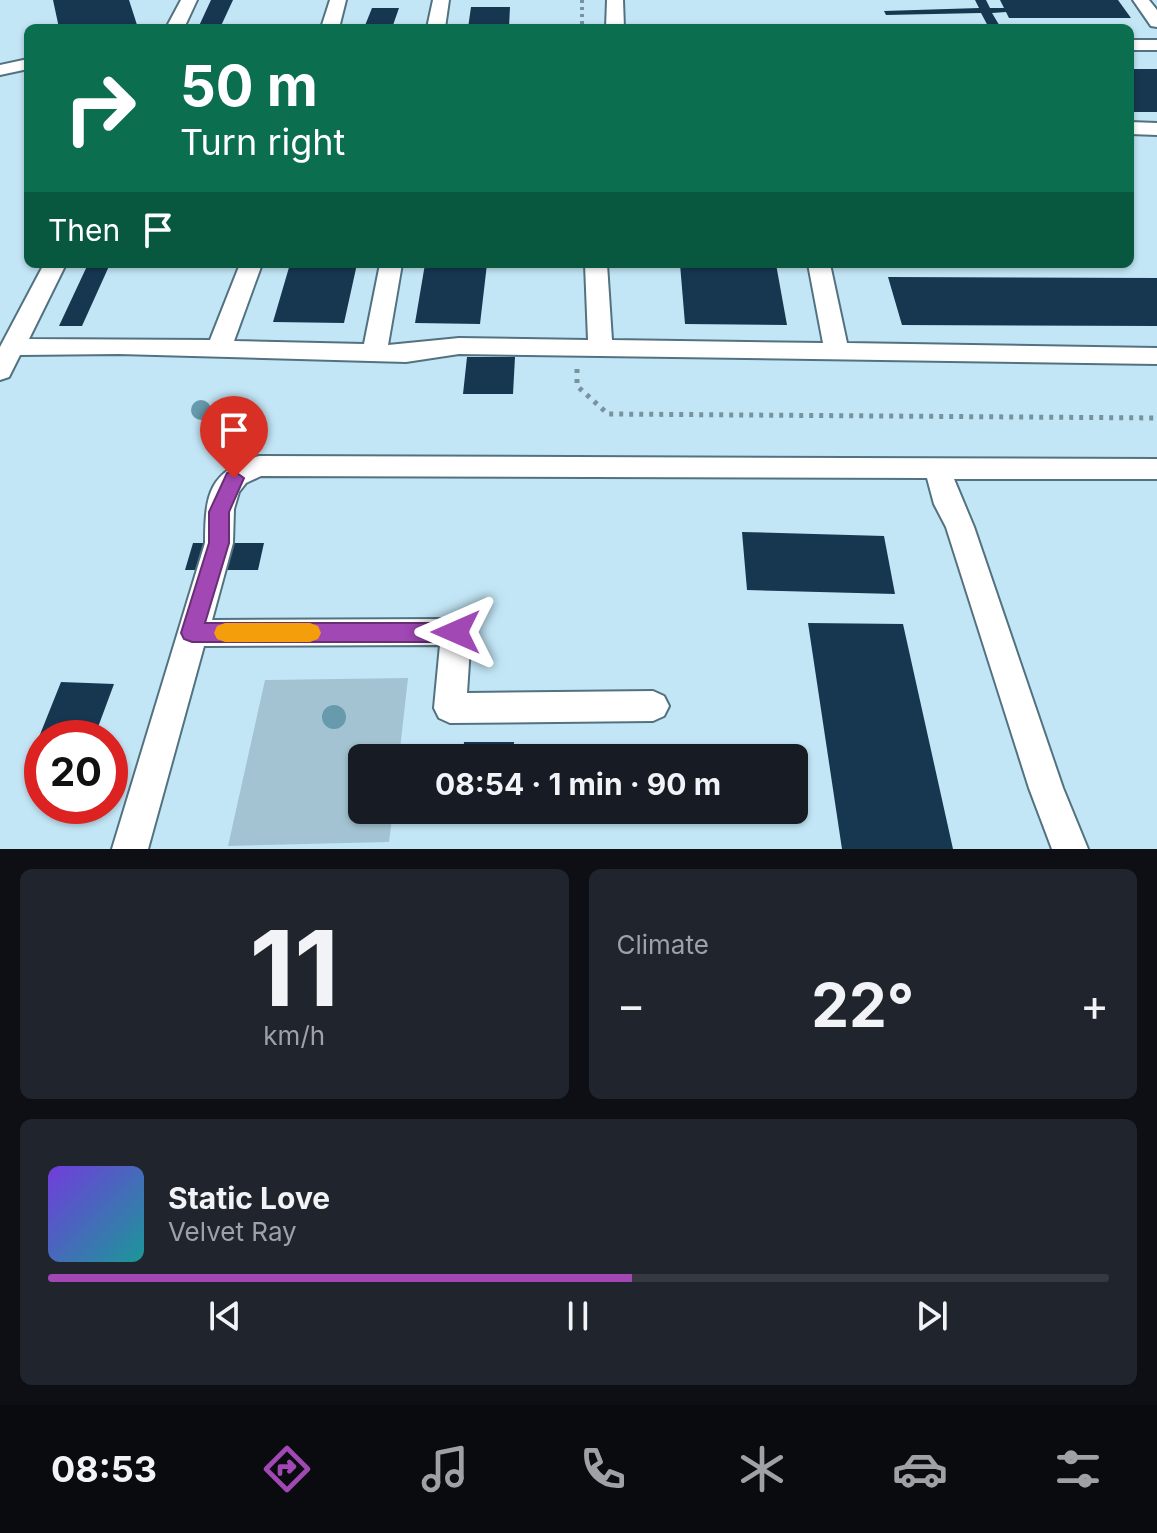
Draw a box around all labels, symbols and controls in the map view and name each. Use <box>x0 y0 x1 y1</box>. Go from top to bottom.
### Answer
text: 50 m <box>180 52 318 120</box>
icon: right <box>48 56 152 160</box>
text: Turn right <box>180 120 345 164</box>
icon: arrive <box>136 208 180 252</box>
text: Then <box>48 212 120 248</box>
pin <box>200 396 268 478</box>
icon: arrive <box>212 408 256 452</box>
position arrow <box>414 590 498 674</box>
speed limit sign: 20 <box>24 720 128 824</box>
text: 08:54 · 1 min · 90 m <box>435 766 721 802</box>
text: 11 <box>249 905 339 1031</box>
text: Climate <box>617 929 709 960</box>
text: 22° <box>811 969 914 1041</box>
text: − <box>617 978 646 1032</box>
text: + <box>1080 978 1109 1032</box>
text: km/h <box>263 1020 325 1051</box>
text: Static Love <box>168 1180 330 1216</box>
text: Velvet Ray <box>168 1216 297 1247</box>
icon: previous <box>203 1294 247 1338</box>
icon: pause <box>556 1294 600 1338</box>
icon: next <box>910 1294 954 1338</box>
icon: directions <box>259 1441 315 1497</box>
icon: music <box>417 1441 473 1497</box>
icon: phone <box>575 1441 631 1497</box>
icon: climate <box>734 1441 790 1497</box>
icon: car <box>892 1441 948 1497</box>
icon: filters <box>1050 1441 1106 1497</box>
text: 08:53 <box>51 1447 157 1491</box>

